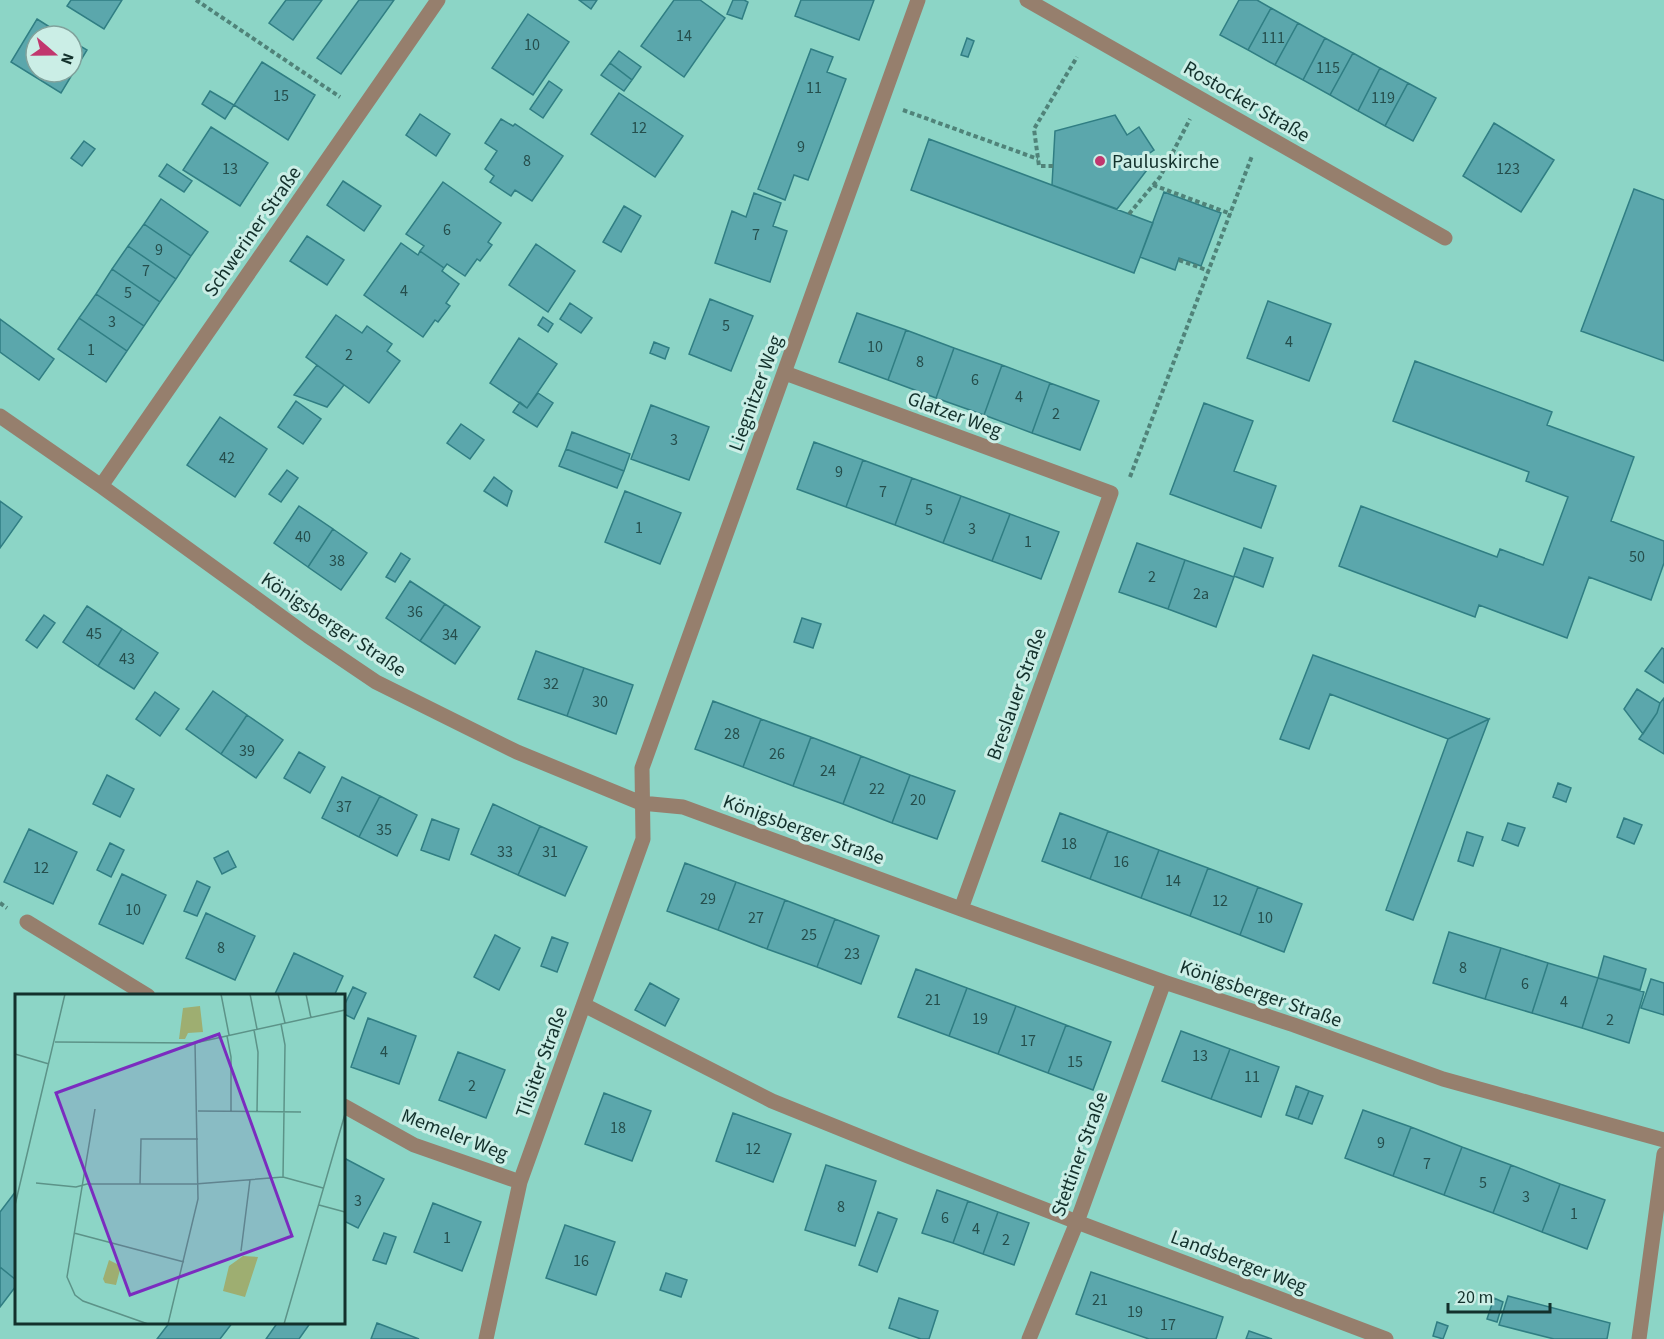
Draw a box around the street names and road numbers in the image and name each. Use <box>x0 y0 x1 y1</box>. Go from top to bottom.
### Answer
street label: Rostocker Straße <box>1178 54 1315 149</box>
street label: Schweriner Straße <box>197 161 308 302</box>
street label: Liegnitzer Weg <box>722 331 790 455</box>
street label: Glatzer Weg <box>904 385 1006 445</box>
street label: Königsberger Straße <box>255 566 412 684</box>
street label: Breslauer Straße <box>980 624 1054 764</box>
street label: Königsberger Straße <box>719 788 888 872</box>
street label: Königsberger Straße <box>1176 953 1346 1035</box>
street label: Tilsiter Straße <box>509 1003 575 1122</box>
street label: Stettiner Straße <box>1044 1088 1116 1221</box>
street label: Memeler Weg <box>397 1102 512 1168</box>
street label: Landsberger Weg <box>1166 1223 1311 1301</box>

